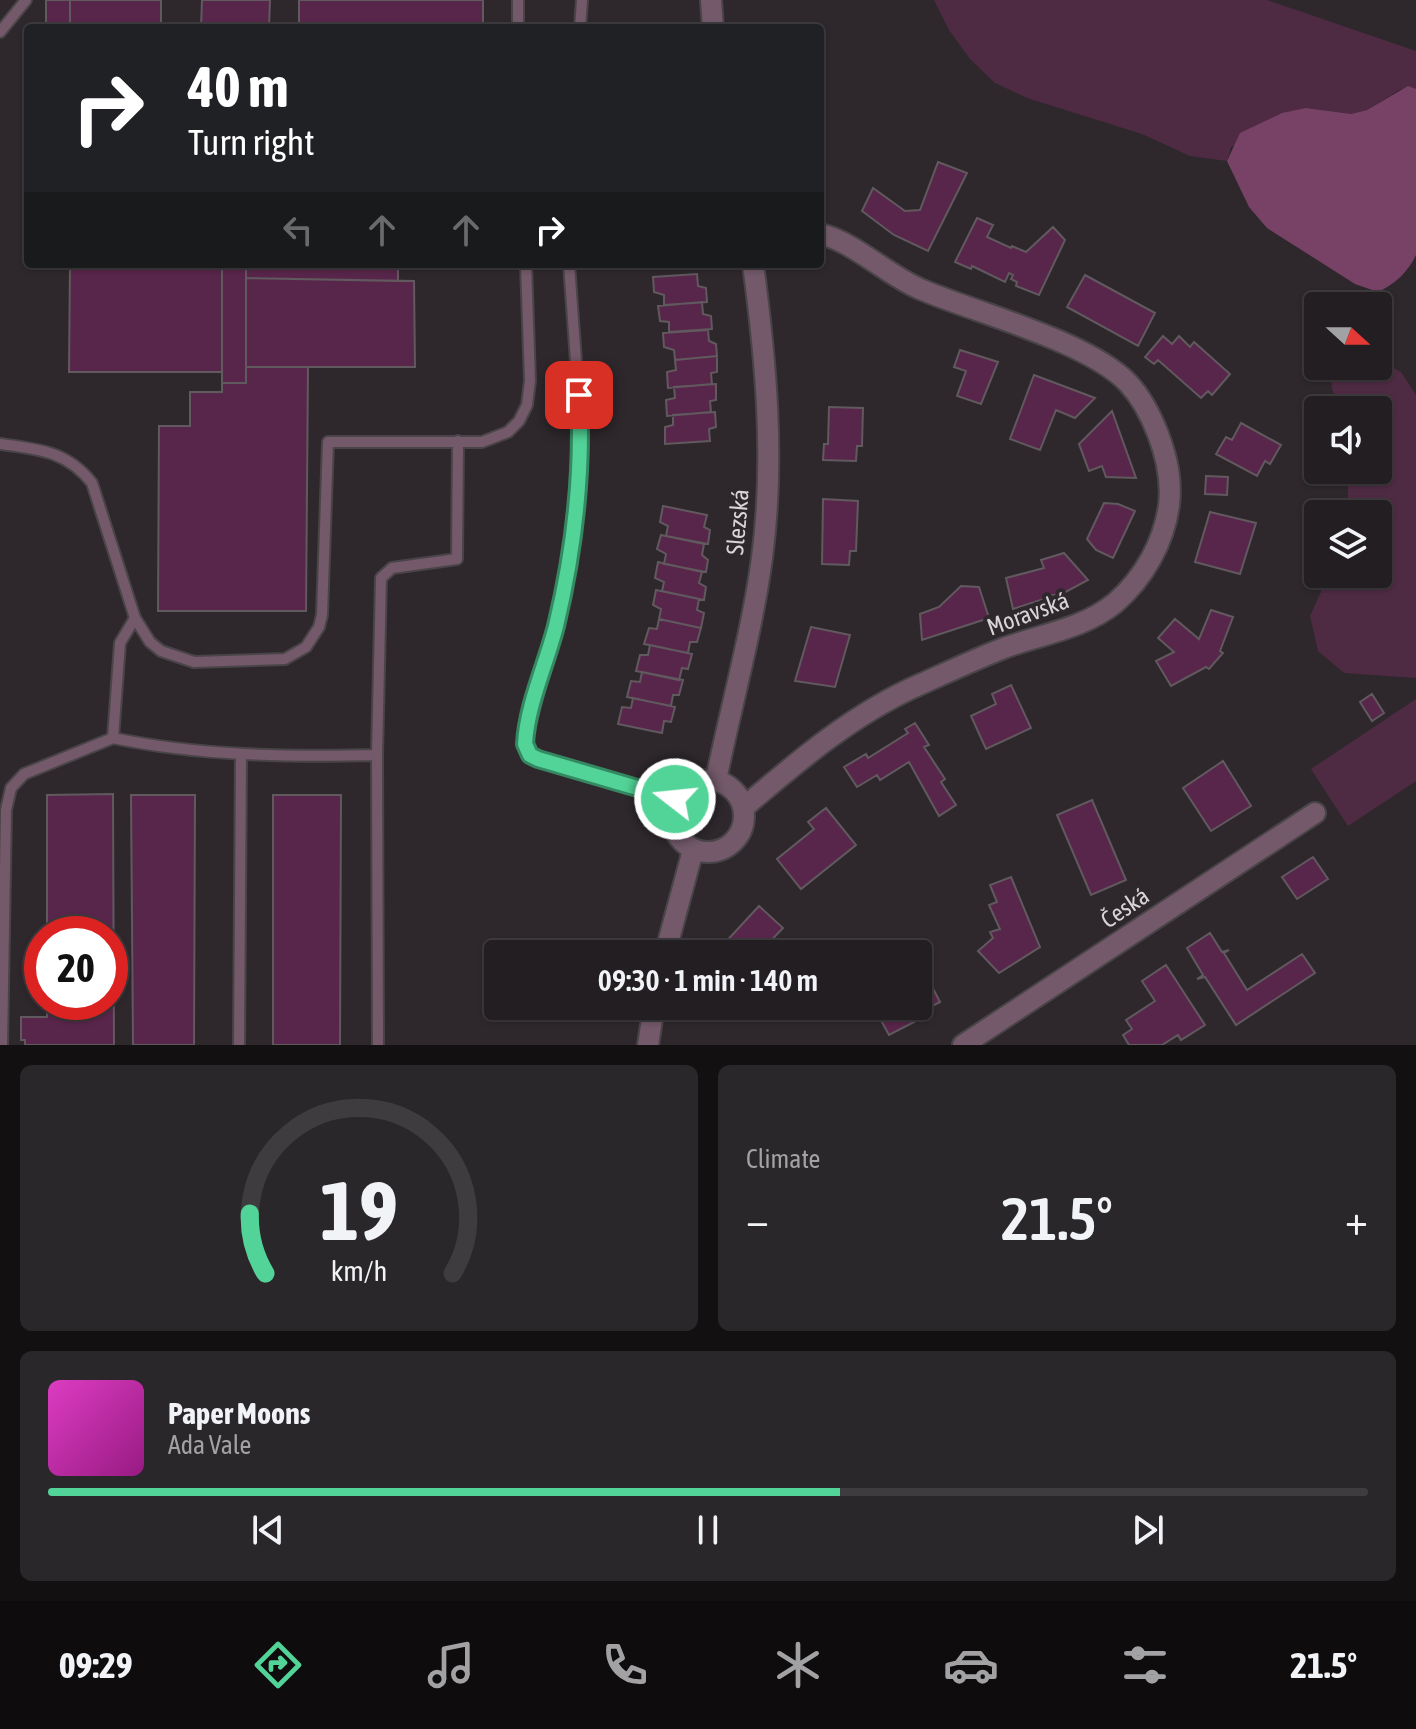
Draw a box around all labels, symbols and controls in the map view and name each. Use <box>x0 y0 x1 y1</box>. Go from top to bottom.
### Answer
text: 40 m <box>188 55 289 119</box>
icon: right <box>56 56 160 160</box>
text: Turn right <box>188 121 315 163</box>
icon: left <box>276 208 320 252</box>
icon: ahead <box>360 208 404 252</box>
icon: ahead <box>444 208 488 252</box>
icon: right <box>528 208 572 252</box>
north arrow <box>1304 292 1392 380</box>
map controls <box>1304 292 1392 588</box>
pin <box>545 361 613 429</box>
icon: arrive <box>557 373 601 417</box>
button: sound <box>1304 396 1392 484</box>
street label: Slezská <box>721 488 754 556</box>
button: layers <box>1304 500 1392 588</box>
street label: Moravská <box>983 586 1072 641</box>
position arrow <box>633 757 717 841</box>
street label: Česká <box>1096 882 1154 933</box>
speed limit sign: 20 <box>24 916 128 1020</box>
text: 09:30 · 1 min · 140 m <box>598 963 818 997</box>
text: Climate <box>746 1144 820 1174</box>
text: 19 <box>320 1162 398 1258</box>
text: 21.5° <box>1001 1184 1113 1253</box>
text: − <box>746 1194 769 1244</box>
text: + <box>1345 1194 1368 1244</box>
text: km/h <box>331 1254 387 1287</box>
text: Paper Moons <box>168 1396 310 1430</box>
text: Ada Vale <box>168 1430 251 1460</box>
icon: previous <box>246 1508 290 1552</box>
icon: pause <box>686 1508 730 1552</box>
icon: next <box>1126 1508 1170 1552</box>
icon: directions <box>250 1637 306 1693</box>
icon: music <box>423 1637 479 1693</box>
icon: phone <box>597 1637 653 1693</box>
icon: climate <box>770 1637 826 1693</box>
icon: car <box>943 1637 999 1693</box>
icon: filters <box>1117 1637 1173 1693</box>
text: 09:29 <box>59 1644 133 1686</box>
text: 21.5° <box>1290 1644 1357 1686</box>

